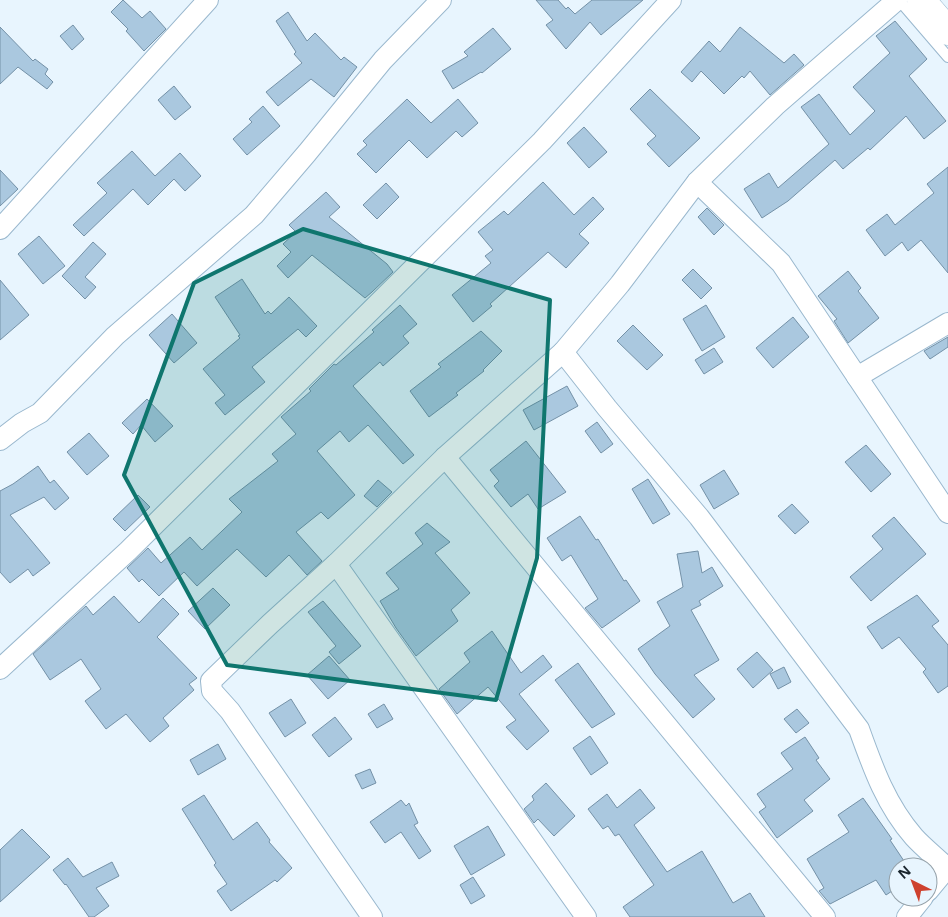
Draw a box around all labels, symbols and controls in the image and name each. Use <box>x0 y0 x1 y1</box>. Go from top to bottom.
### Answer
north arrow <box>888 857 938 907</box>
text: N <box>893 861 915 883</box>

